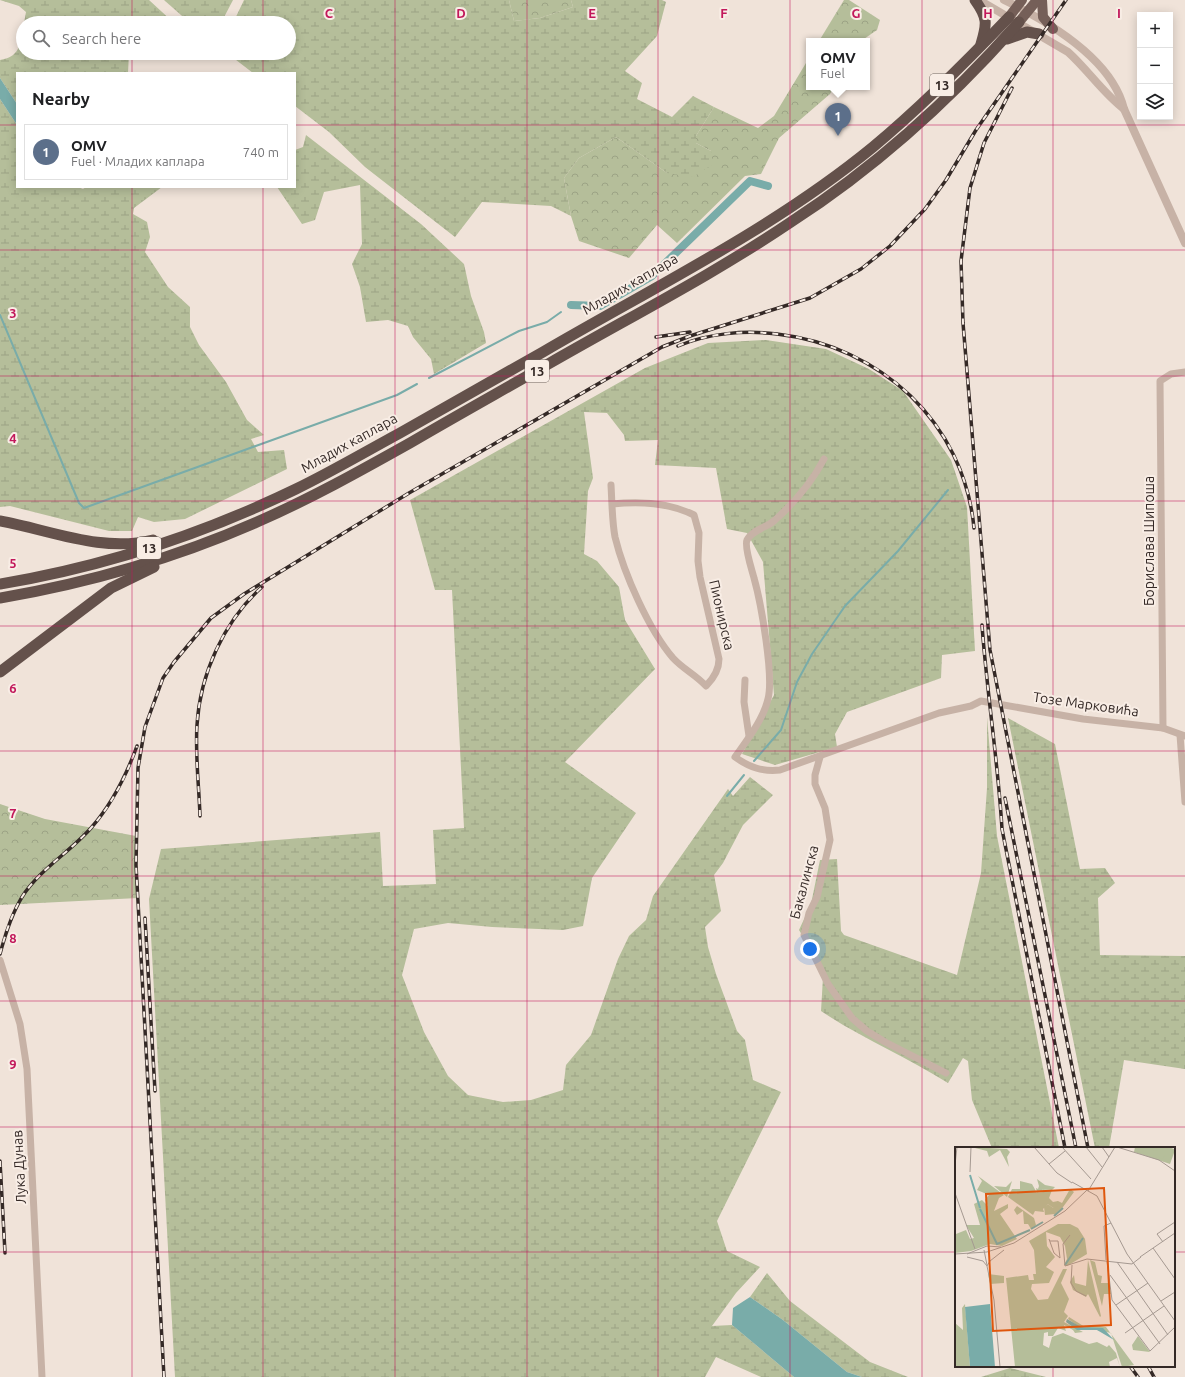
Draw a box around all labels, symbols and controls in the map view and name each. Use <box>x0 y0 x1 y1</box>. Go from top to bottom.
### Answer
text: C <box>325 6 334 20</box>
text: D <box>456 6 466 20</box>
text: E <box>588 6 596 20</box>
text: F <box>720 6 728 20</box>
text: G <box>852 6 861 20</box>
text: H <box>983 6 993 20</box>
text: I <box>1117 6 1121 20</box>
map controls <box>1137 12 1173 120</box>
button: + <box>1137 12 1173 48</box>
search box <box>16 16 296 60</box>
icon: search <box>30 27 52 49</box>
text: Search here <box>62 30 141 47</box>
popup <box>806 38 870 90</box>
button: − <box>1137 48 1173 84</box>
text: OMV <box>820 49 856 66</box>
text: Fuel <box>820 66 845 80</box>
road number: 13 <box>930 74 954 96</box>
button: layers <box>1137 84 1173 120</box>
text: Nearby <box>32 89 90 108</box>
pin: 1 <box>825 103 851 136</box>
text: OMV <box>71 137 107 154</box>
text: 1 <box>42 145 50 159</box>
text: 740 m <box>243 145 279 159</box>
text: Fuel · Младих каплара <box>71 154 205 168</box>
street label: Младих каплара <box>579 250 681 318</box>
text: 3 <box>9 306 17 320</box>
road number: 13 <box>525 360 549 382</box>
street label: Младих каплара <box>298 410 400 476</box>
text: 4 <box>9 431 17 445</box>
street label: Борислава Шипоша <box>1141 476 1157 606</box>
road number: 13 <box>137 537 161 559</box>
text: 5 <box>9 556 17 570</box>
street label: Пионирска <box>706 578 738 652</box>
text: 6 <box>9 681 17 695</box>
street label: Тозе Марковића <box>1032 689 1140 719</box>
text: 7 <box>9 806 17 820</box>
street label: Бакалинска <box>786 843 822 921</box>
text: 8 <box>9 931 17 945</box>
your location <box>800 939 820 959</box>
text: 9 <box>9 1057 17 1071</box>
street label: Лука Дунав <box>9 1130 29 1204</box>
inset map <box>955 1147 1175 1367</box>

